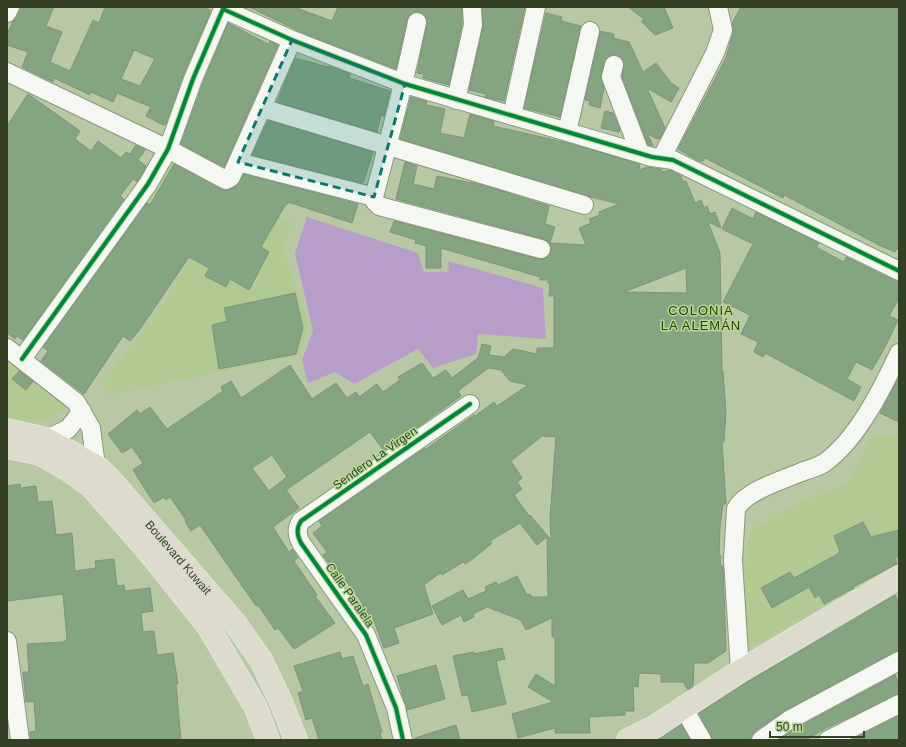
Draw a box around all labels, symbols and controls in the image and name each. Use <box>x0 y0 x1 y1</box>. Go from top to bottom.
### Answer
district label: COLONIA LA ALEMÁN <box>661 303 741 333</box>
street label: Sendero La Virgen <box>330 424 420 492</box>
street label: Boulevard Kuwait <box>142 518 215 598</box>
street label: Calle Paralela <box>323 560 377 630</box>
scale bar <box>770 713 864 739</box>
text: 50 m <box>776 720 803 734</box>

